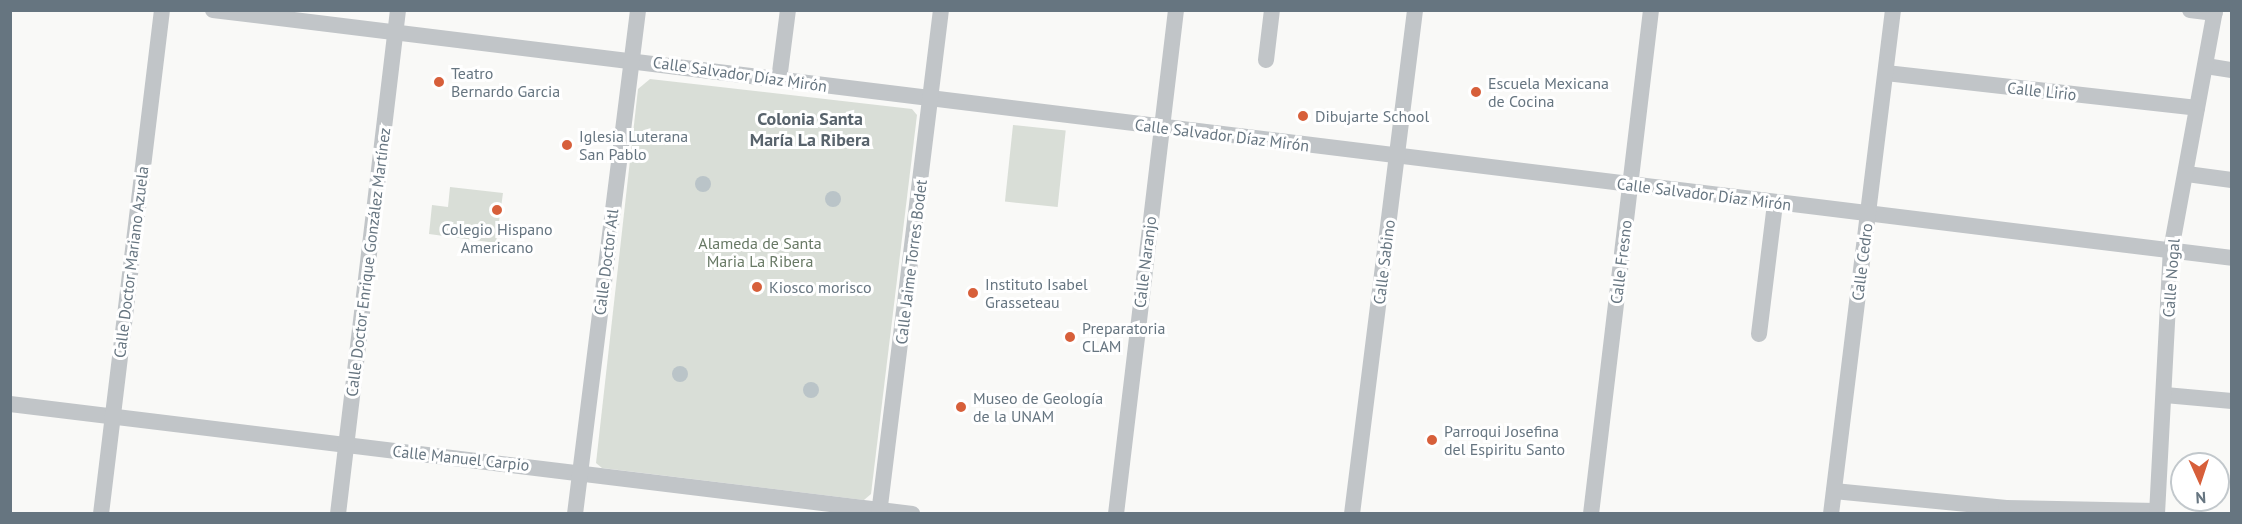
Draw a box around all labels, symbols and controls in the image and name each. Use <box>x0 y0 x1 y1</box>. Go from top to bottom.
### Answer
street label: Calle Salvador Díaz Mirón <box>652 52 828 96</box>
place label: Teatro Bernardo Garcia <box>451 63 560 101</box>
place label: Escuela Mexicana de Cocina <box>1488 73 1609 111</box>
marker: Teatro Bernardo Garcia <box>432 75 446 89</box>
street label: Calle Lirio <box>2006 78 2078 104</box>
marker: Escuela Mexicana de Cocina <box>1469 85 1483 99</box>
place label: Dibujarte School <box>1315 106 1429 126</box>
district label: Colonia Santa María La Ribera <box>750 109 870 152</box>
marker: Dibujarte School <box>1296 109 1310 123</box>
street label: Calle Salvador Díaz Mirón <box>1133 115 1311 155</box>
street label: Calle Doctor Enrique González Martínez <box>342 126 394 398</box>
place label: Iglesia Luterana San Pablo <box>579 126 688 164</box>
marker: Iglesia Luterana San Pablo <box>560 138 574 152</box>
street label: Calle Doctor Mariano Azuela <box>110 165 152 359</box>
street label: Calle Salvador Díaz Mirón <box>1615 174 1793 214</box>
street label: Calle Jaime Torres Bodet <box>891 178 931 346</box>
marker: Colegio Hispano Americano <box>490 203 504 217</box>
street label: Calle Doctor Atl <box>590 207 622 317</box>
street label: Calle Naranjo <box>1130 215 1160 309</box>
place label: Colegio Hispano Americano <box>441 219 553 257</box>
street label: Calle Sabino <box>1369 219 1399 305</box>
street label: Calle Fresno <box>1606 219 1636 305</box>
street label: Calle Cedro <box>1848 222 1876 302</box>
park label: Alameda de Santa Maria La Ribera <box>698 233 822 271</box>
street label: Calle Nogal <box>2159 238 2183 318</box>
place label: Instituto Isabel Grasseteau <box>985 274 1088 312</box>
place label: Kiosco morisco <box>769 277 872 297</box>
marker: Kiosco morisco <box>750 280 764 294</box>
marker: Instituto Isabel Grasseteau <box>966 286 980 300</box>
place label: Preparatoria CLAM <box>1082 318 1165 356</box>
marker: Preparatoria CLAM <box>1063 330 1077 344</box>
place label: Museo de Geología de la UNAM <box>973 388 1103 426</box>
marker: Museo de Geología de la UNAM <box>954 400 968 414</box>
place label: Parroqui Josefina del Espiritu Santo <box>1444 421 1565 459</box>
marker: Parroqui Josefina del Espiritu Santo <box>1425 433 1439 447</box>
street label: Calle Manuel Carpio <box>392 441 530 475</box>
north arrow <box>2170 452 2230 512</box>
text: N <box>2195 488 2207 508</box>

